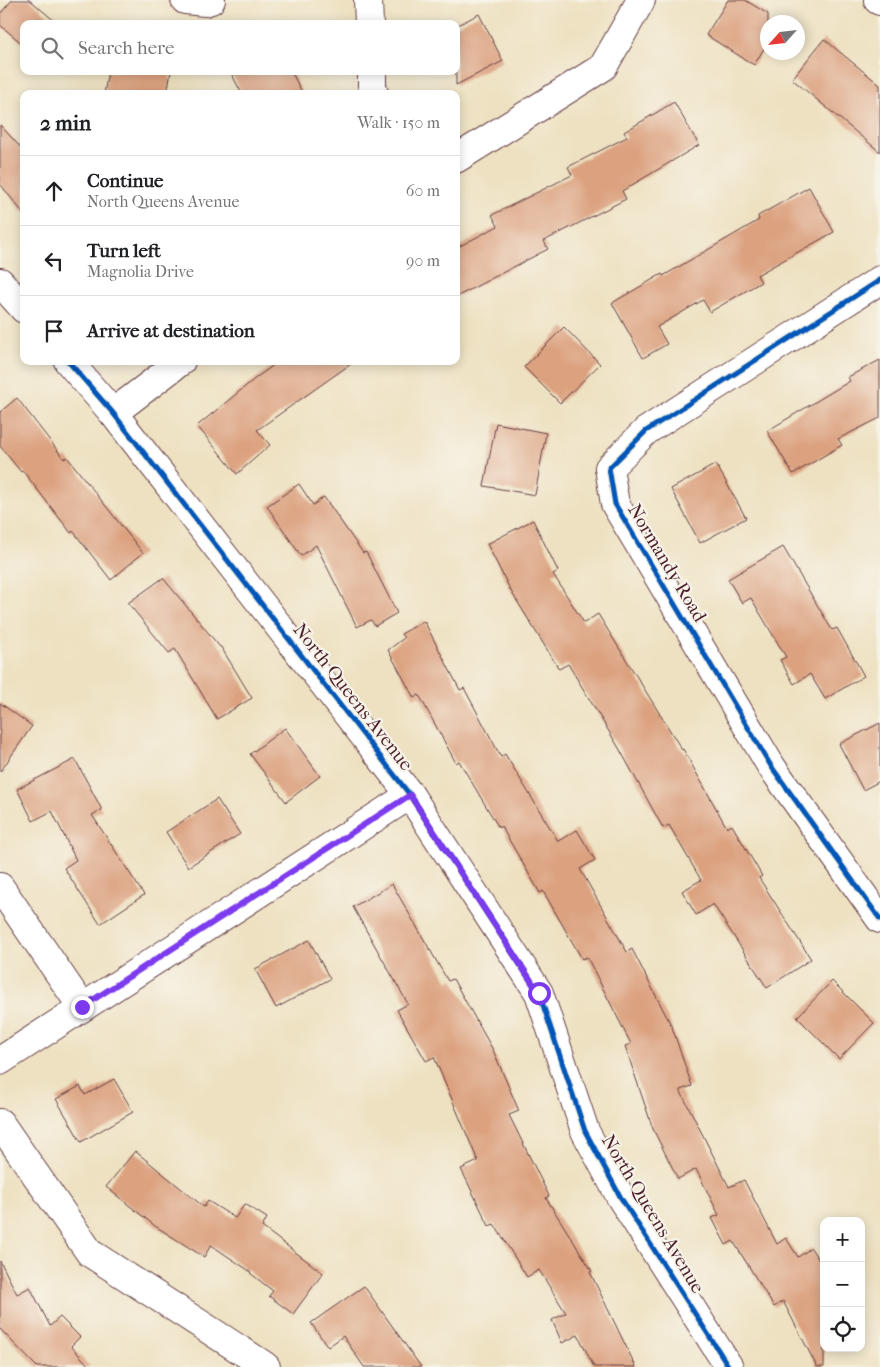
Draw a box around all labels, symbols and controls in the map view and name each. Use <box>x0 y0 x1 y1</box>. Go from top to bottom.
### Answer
north arrow <box>760 15 805 60</box>
search box <box>20 20 460 75</box>
icon: search <box>38 34 66 62</box>
text: Search here <box>78 37 174 59</box>
text: 2 min <box>40 111 91 135</box>
text: Walk · 150 m <box>357 113 440 132</box>
text: Continue <box>87 170 163 192</box>
icon: ahead <box>40 177 68 205</box>
text: 60 m <box>406 181 440 200</box>
text: North Queens Avenue <box>87 192 239 211</box>
text: Turn left <box>87 240 161 262</box>
icon: left <box>40 247 68 275</box>
text: 90 m <box>406 251 440 270</box>
text: Magnolia Drive <box>87 262 194 281</box>
icon: arrive <box>40 317 68 345</box>
text: Arrive at destination <box>87 320 255 342</box>
street label: Normandy Road <box>623 500 711 627</box>
street label: North Queens Avenue <box>289 619 417 775</box>
route start <box>528 982 551 1005</box>
route end <box>71 996 94 1019</box>
street label: North Queens Avenue <box>597 1131 709 1297</box>
map controls <box>820 1217 865 1352</box>
button: + <box>820 1217 865 1262</box>
button: − <box>820 1262 865 1307</box>
button: locate <box>820 1307 865 1352</box>

